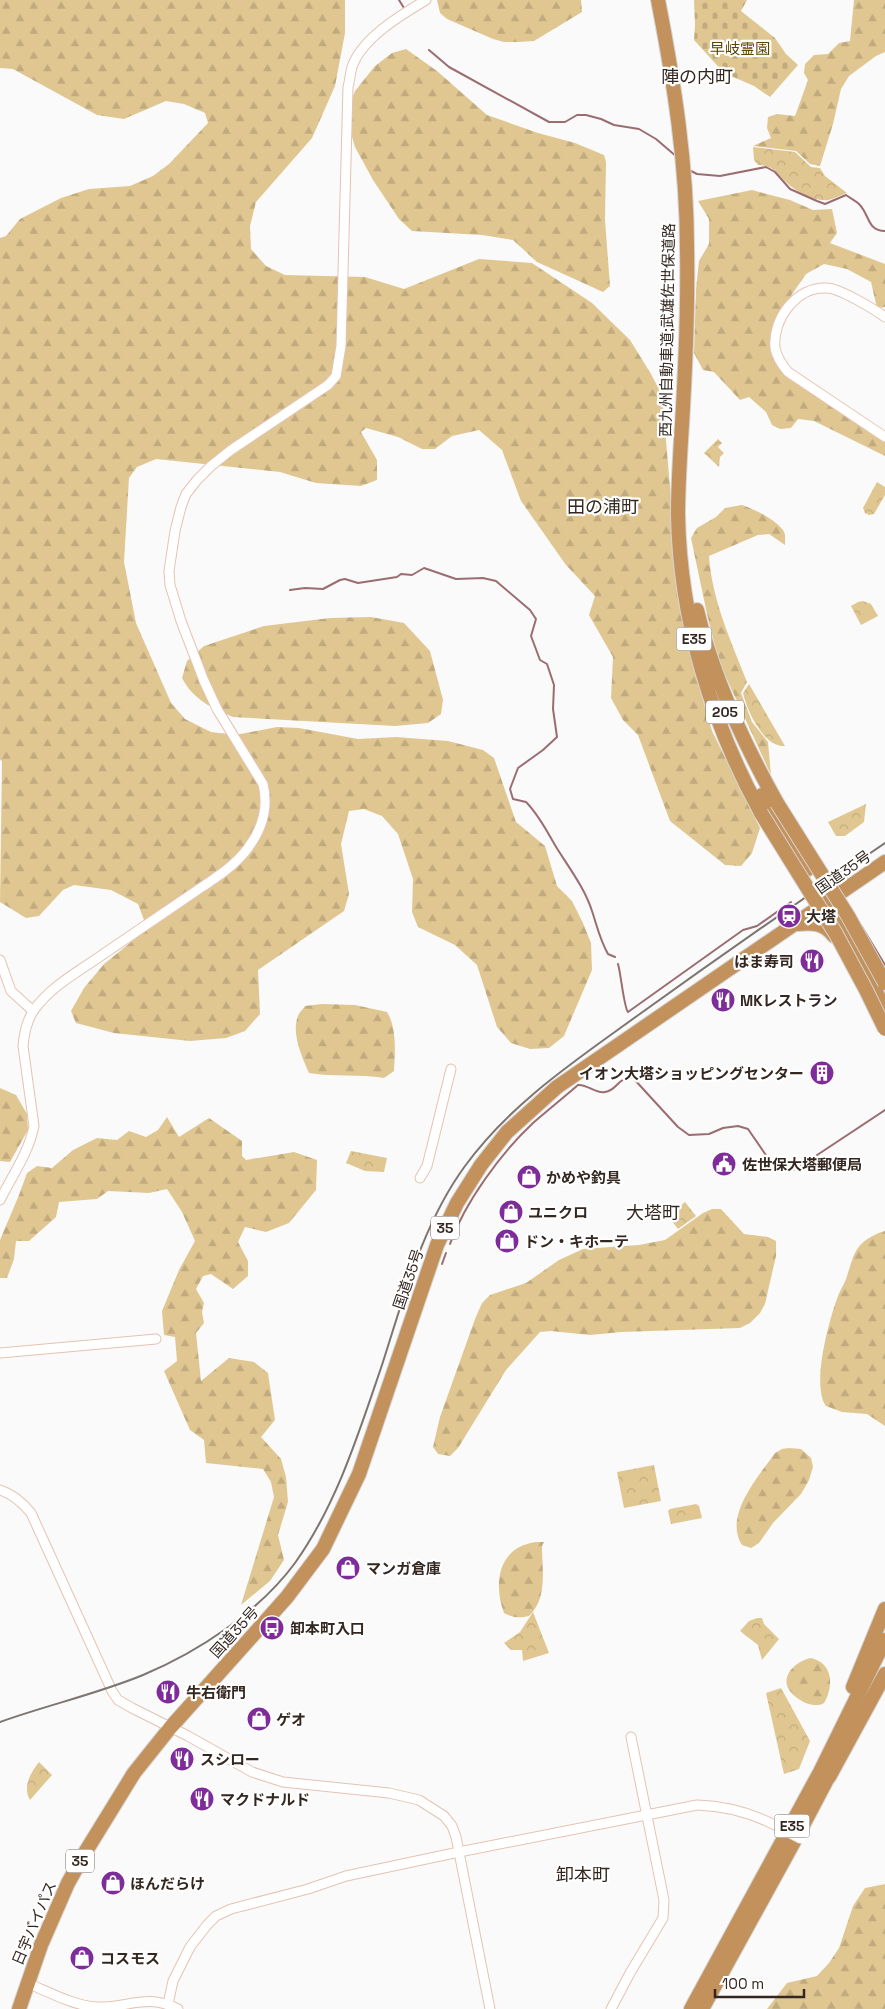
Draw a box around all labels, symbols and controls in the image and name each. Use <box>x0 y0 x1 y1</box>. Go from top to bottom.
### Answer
park label: 早岐霊園 <box>710 39 770 58</box>
district label: 陣の内町 <box>661 65 733 88</box>
street label: 西九州自動車道;武雄佐世保道路 <box>656 223 678 437</box>
district label: 田の浦町 <box>567 495 639 518</box>
road number: E35 <box>676 628 712 650</box>
road number: 205 <box>706 700 744 724</box>
street label: 国道35号 <box>812 846 874 898</box>
station icon: 大塔 <box>776 903 802 929</box>
place label: 大塔 <box>806 907 836 926</box>
restaurant icon: はま寿司 <box>799 948 825 974</box>
place label: はま寿司 <box>734 952 794 971</box>
restaurant icon: MKレストラン <box>710 987 736 1013</box>
place label: MKレストラン <box>740 991 838 1010</box>
building icon: イオン大塔ショッピングセンター <box>809 1060 835 1086</box>
place label: イオン大塔ショッピングセンター <box>579 1064 804 1083</box>
public building icon: 佐世保大塔郵便局 <box>711 1151 737 1177</box>
place label: 佐世保大塔郵便局 <box>742 1155 862 1174</box>
shop icon: かめや釣具 <box>516 1164 542 1190</box>
place label: かめや釣具 <box>546 1168 621 1187</box>
shop icon: ユニクロ <box>498 1199 524 1225</box>
district label: 大塔町 <box>626 1201 680 1224</box>
place label: ユニクロ <box>528 1203 588 1222</box>
road number: 35 <box>431 1216 459 1240</box>
shop icon: ドン・キホーテ <box>494 1228 520 1254</box>
place label: ドン・キホーテ <box>524 1232 629 1251</box>
street label: 国道35号 <box>389 1246 427 1312</box>
shop icon: マンガ倉庫 <box>335 1555 361 1581</box>
place label: マンガ倉庫 <box>366 1559 441 1578</box>
street label: 国道35号 <box>206 1602 262 1662</box>
bus stop icon: 卸本町入口 <box>259 1615 285 1641</box>
place label: 卸本町入口 <box>290 1619 365 1638</box>
restaurant icon: 牛右衛門 <box>155 1679 181 1705</box>
place label: 牛右衛門 <box>186 1683 246 1702</box>
shop icon: ゲオ <box>246 1706 272 1732</box>
place label: ゲオ <box>276 1710 306 1729</box>
restaurant icon: スシロー <box>169 1746 195 1772</box>
place label: スシロー <box>200 1750 260 1769</box>
restaurant icon: マクドナルド <box>189 1786 215 1812</box>
place label: マクドナルド <box>220 1790 310 1809</box>
road number: E35 <box>774 1814 810 1838</box>
road number: 35 <box>66 1850 94 1872</box>
district label: 卸本町 <box>556 1863 610 1886</box>
shop icon: ほんだらけ <box>100 1870 126 1896</box>
place label: ほんだらけ <box>130 1874 205 1893</box>
street label: 日宇バイパス <box>8 1878 60 1968</box>
shop icon: コスモス <box>69 1945 95 1971</box>
place label: コスモス <box>100 1949 160 1968</box>
scale bar <box>715 1966 804 1998</box>
text: 100 m <box>722 1974 764 1993</box>

